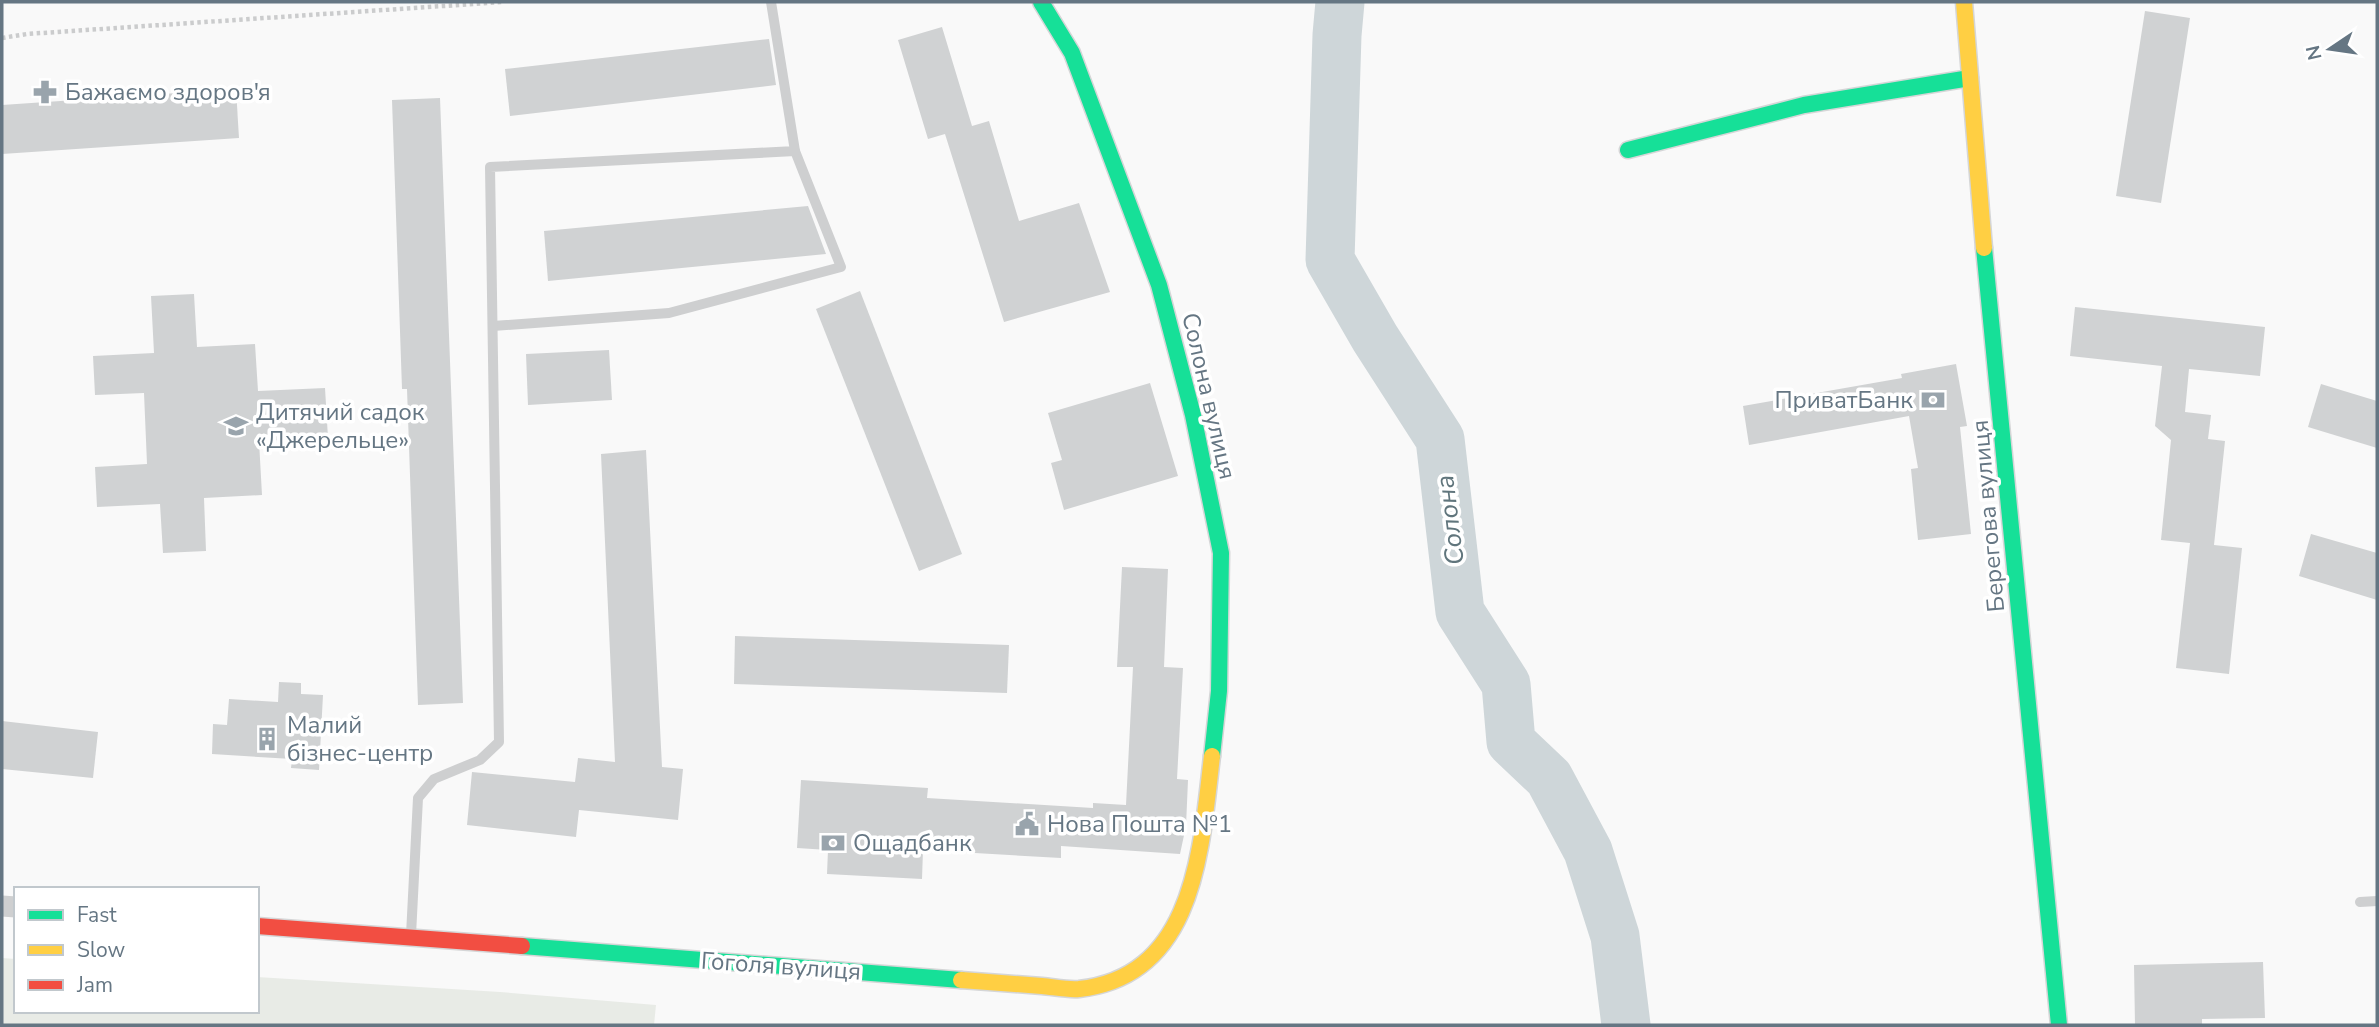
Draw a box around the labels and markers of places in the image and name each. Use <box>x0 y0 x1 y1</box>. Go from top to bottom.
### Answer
place label: Бажаємо здоров'я <box>65 76 271 108</box>
pharmacy icon: Бажаємо здоров'я <box>31 78 59 106</box>
place label: ПриватБанк <box>1774 384 1913 416</box>
bank icon: ПриватБанк <box>1919 386 1947 414</box>
place label: Дитячий садок «Джерельце» <box>256 396 425 456</box>
school or university icon: Дитячий садок «Джерельце» <box>222 412 250 440</box>
place label: Малий бізнес-центр <box>287 709 433 769</box>
building icon: Малий бізнес-центр <box>253 725 281 753</box>
place label: Нова Пошта №1 <box>1047 808 1232 840</box>
public building icon: Нова Пошта №1 <box>1013 810 1041 838</box>
place label: Ощадбанк <box>853 827 972 859</box>
bank icon: Ощадбанк <box>819 829 847 857</box>

